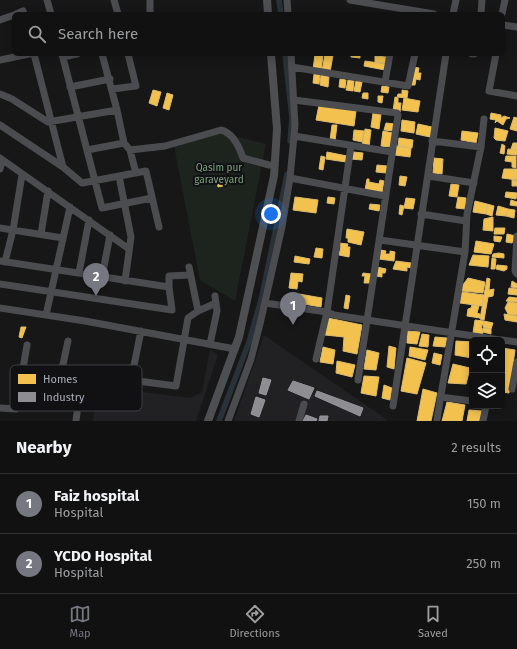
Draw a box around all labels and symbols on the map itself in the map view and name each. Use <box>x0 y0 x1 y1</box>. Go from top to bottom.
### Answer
park label: Qasim pur garaveyard <box>194 162 244 186</box>
your location <box>261 204 281 224</box>
pin: 2 <box>83 263 109 296</box>
pin: 1 <box>280 292 306 325</box>
legend <box>10 365 142 411</box>
text: Homes <box>43 373 77 386</box>
text: Industry <box>43 391 85 404</box>

